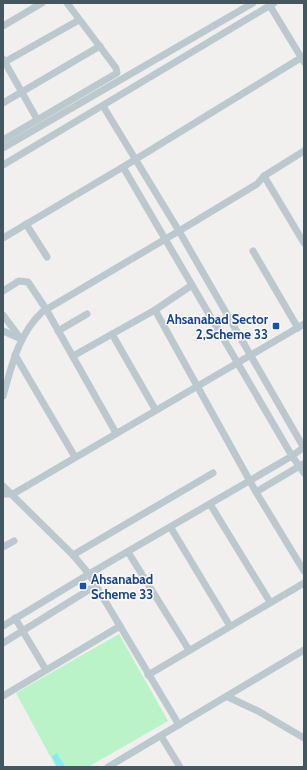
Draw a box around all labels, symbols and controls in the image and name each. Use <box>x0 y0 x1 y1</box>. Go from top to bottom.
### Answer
place label: Ahsanabad Sector 2,Scheme 33 <box>167 311 269 342</box>
marker: Ahsanabad Sector 2,Scheme 33 <box>271 321 281 331</box>
place label: Ahsanabad Scheme 33 <box>91 571 153 602</box>
marker: Ahsanabad Scheme 33 <box>78 581 88 591</box>

